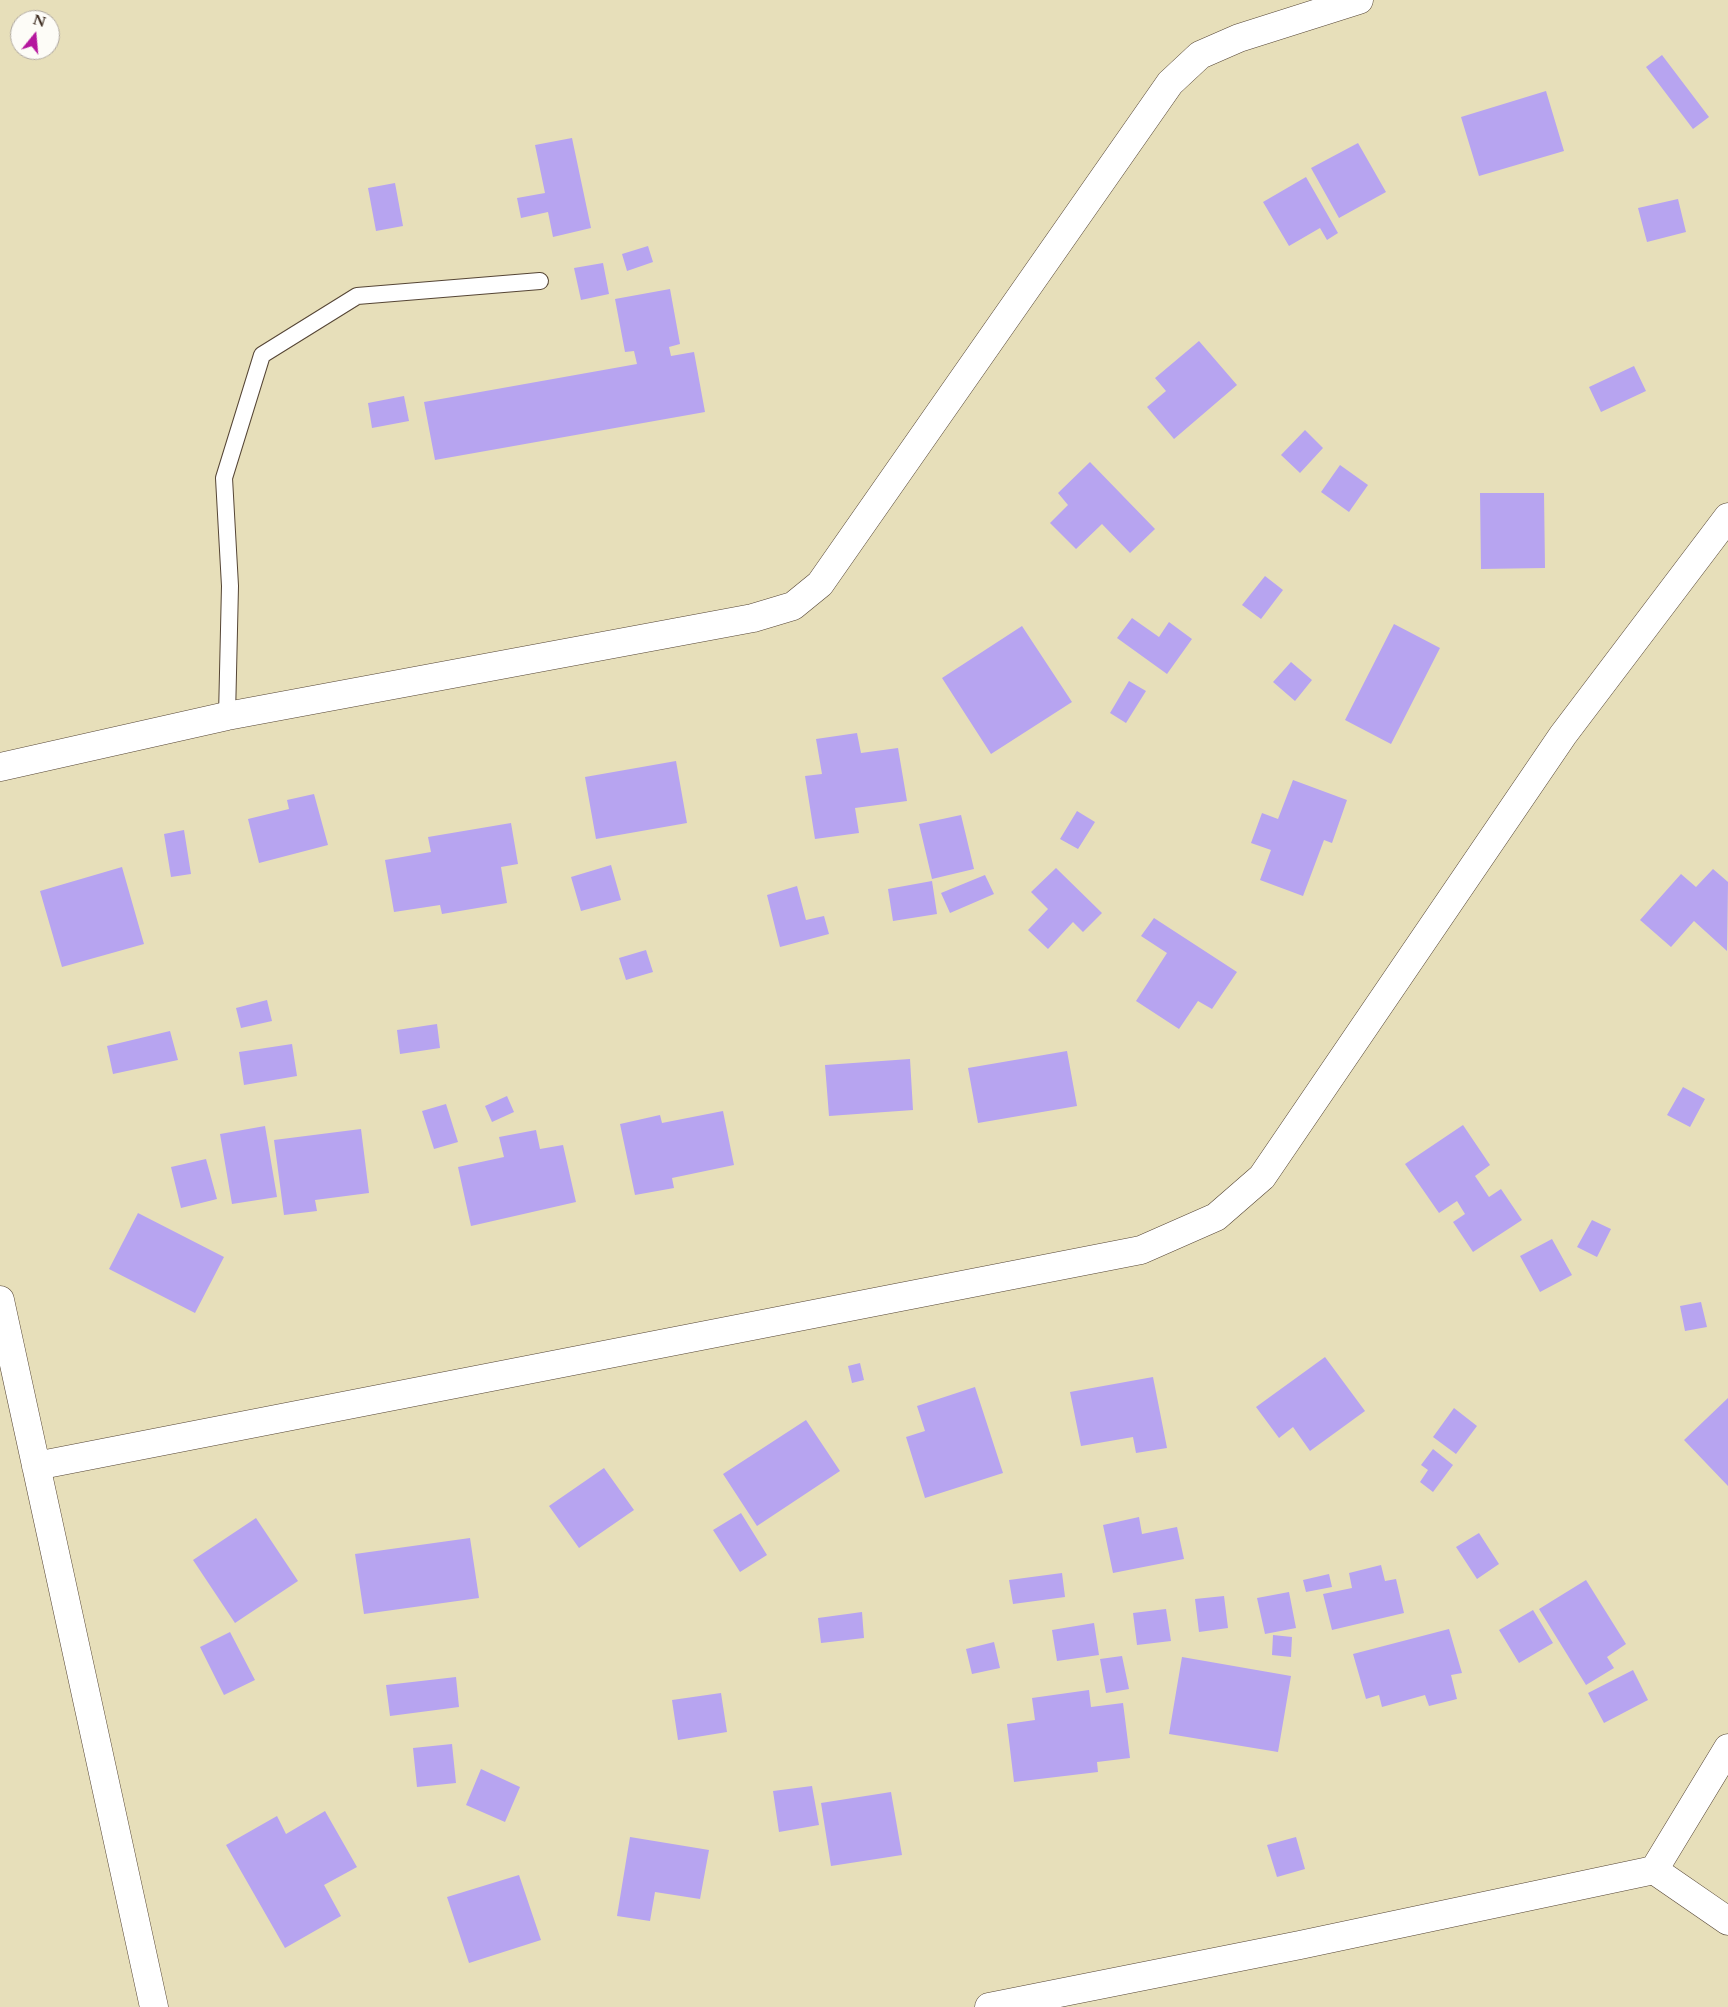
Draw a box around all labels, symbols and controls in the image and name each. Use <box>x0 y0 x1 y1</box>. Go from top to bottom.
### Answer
north arrow <box>10 10 60 60</box>
text: N <box>31 10 48 32</box>

